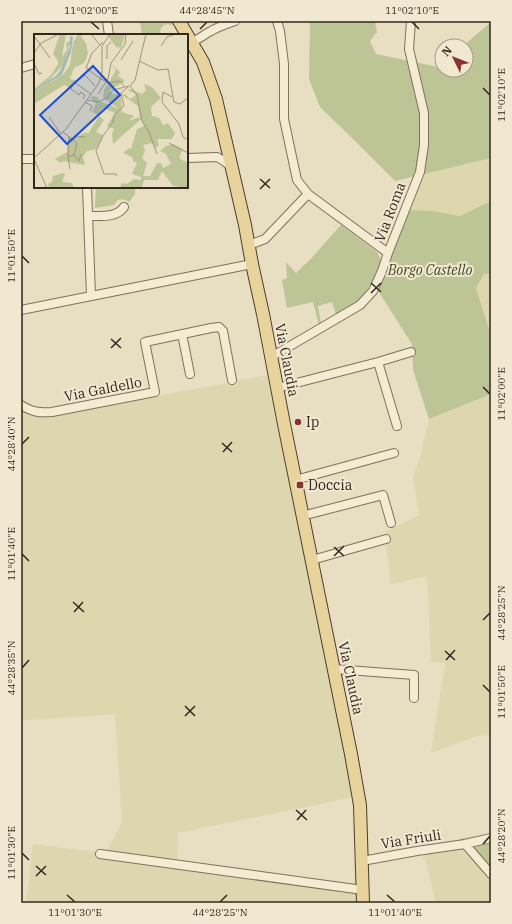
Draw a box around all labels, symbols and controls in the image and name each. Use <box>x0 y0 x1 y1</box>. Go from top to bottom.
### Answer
text: 11°02'00"E <box>64 4 118 17</box>
text: 44°28'45"N <box>180 4 235 17</box>
text: 11°02'10"E <box>385 4 439 17</box>
inset map <box>34 34 188 188</box>
north arrow <box>434 38 474 78</box>
text: N <box>439 43 455 59</box>
text: 11°02'10"E <box>495 68 508 122</box>
street label: Via Roma <box>370 179 410 244</box>
text: 11°01'50"E <box>5 229 18 283</box>
park label: Borgo Castello <box>387 261 472 279</box>
street label: Via Claudia <box>271 322 303 399</box>
text: 11°02'00"E <box>495 367 508 421</box>
street label: Via Galdello <box>63 373 143 405</box>
place label: Ip <box>306 413 319 431</box>
text: 44°28'40"N <box>5 416 18 472</box>
marker: Ip <box>293 417 303 427</box>
place label: Doccia <box>308 476 353 494</box>
marker: Doccia <box>295 480 305 490</box>
text: 11°01'40"E <box>5 527 18 581</box>
text: 44°28'25"N <box>495 585 508 641</box>
text: 44°28'35"N <box>5 640 18 696</box>
street label: Via Claudia <box>334 640 368 717</box>
text: 11°01'50"E <box>495 665 508 719</box>
text: 44°28'20"N <box>495 808 508 864</box>
street label: Via Friuli <box>380 825 442 853</box>
text: 11°01'30"E <box>5 826 18 880</box>
text: 11°01'30"E <box>48 906 102 919</box>
text: 44°28'25"N <box>193 906 248 919</box>
text: 11°01'40"E <box>368 906 422 919</box>

